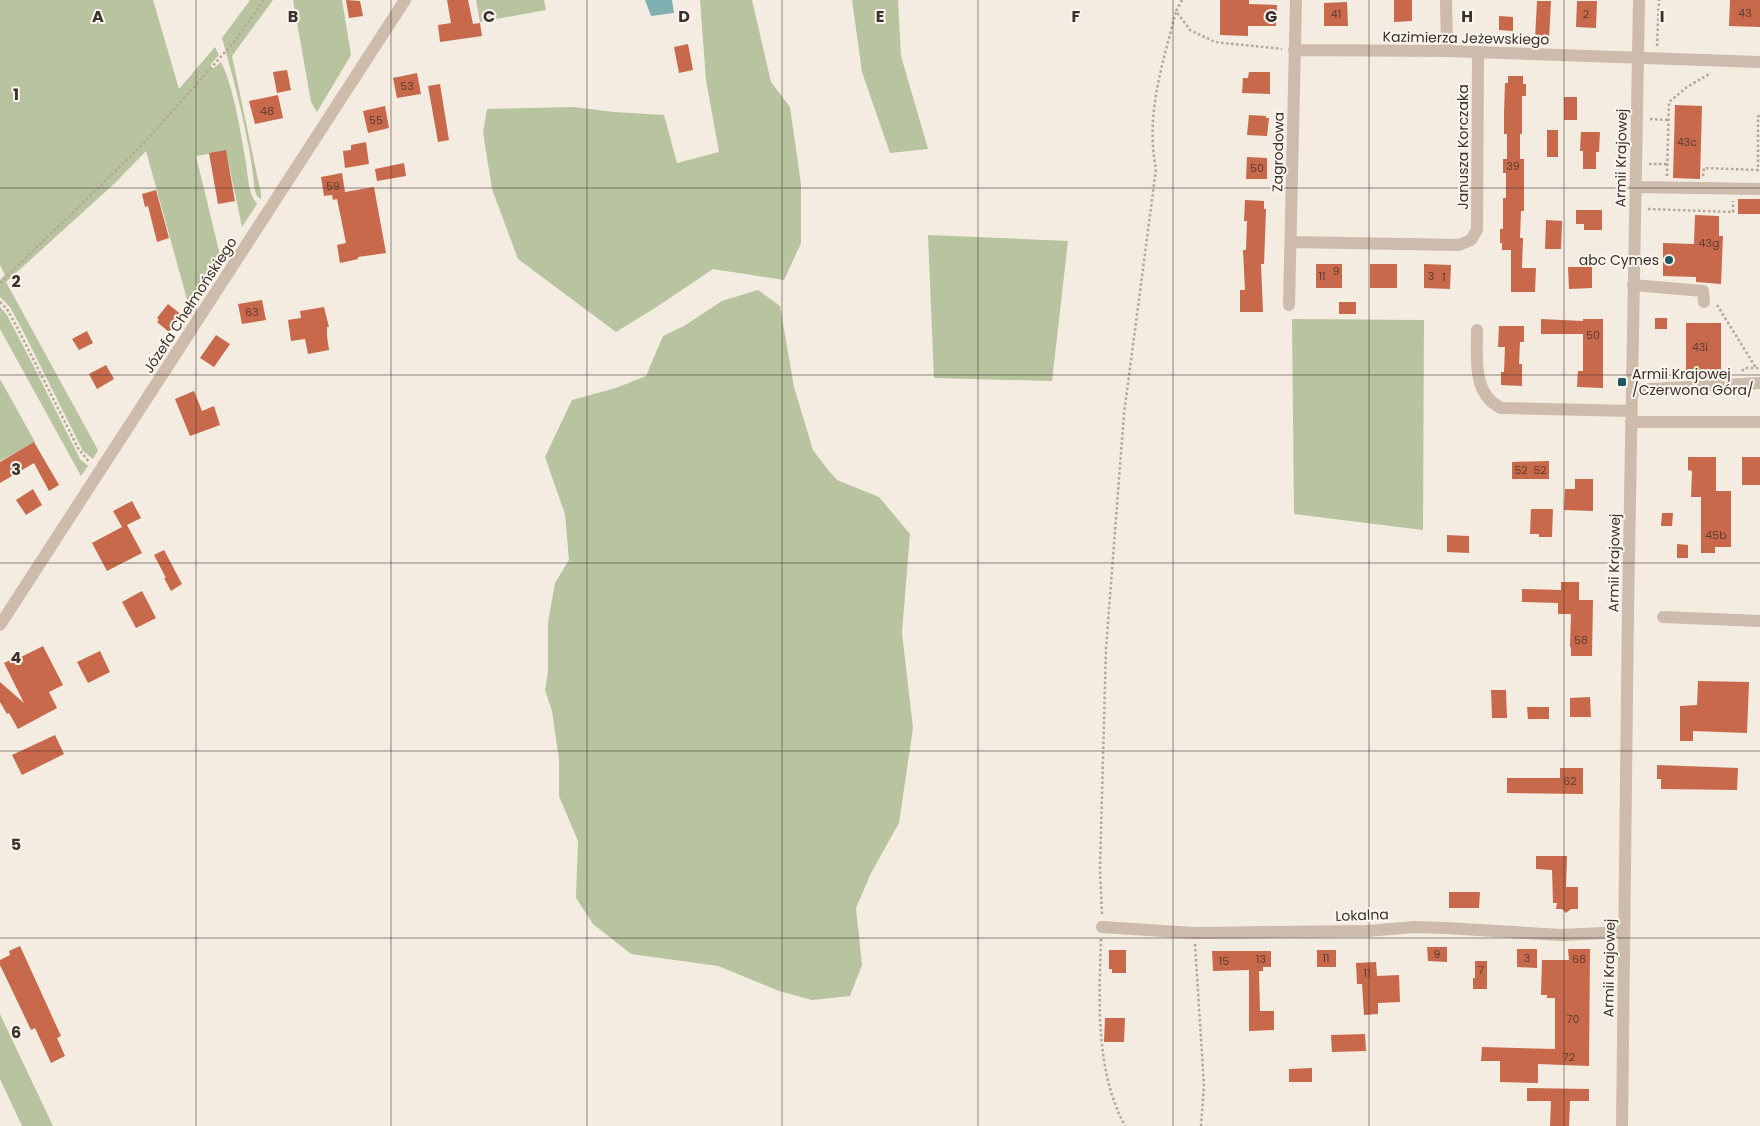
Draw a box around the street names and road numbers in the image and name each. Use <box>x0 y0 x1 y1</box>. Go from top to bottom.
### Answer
street label: Kazimierza Jeżewskiego <box>1382 27 1550 49</box>
street label: Janusza Korczaka <box>1453 84 1473 210</box>
street label: Armii Krajowej <box>1610 108 1632 208</box>
street label: Zagrodowa <box>1267 112 1289 192</box>
street label: Józefa Chełmońskiego <box>138 233 242 377</box>
street label: Armii Krajowej <box>1603 513 1625 613</box>
street label: Lokalna <box>1335 904 1389 926</box>
street label: Armii Krajowej <box>1598 918 1620 1018</box>

